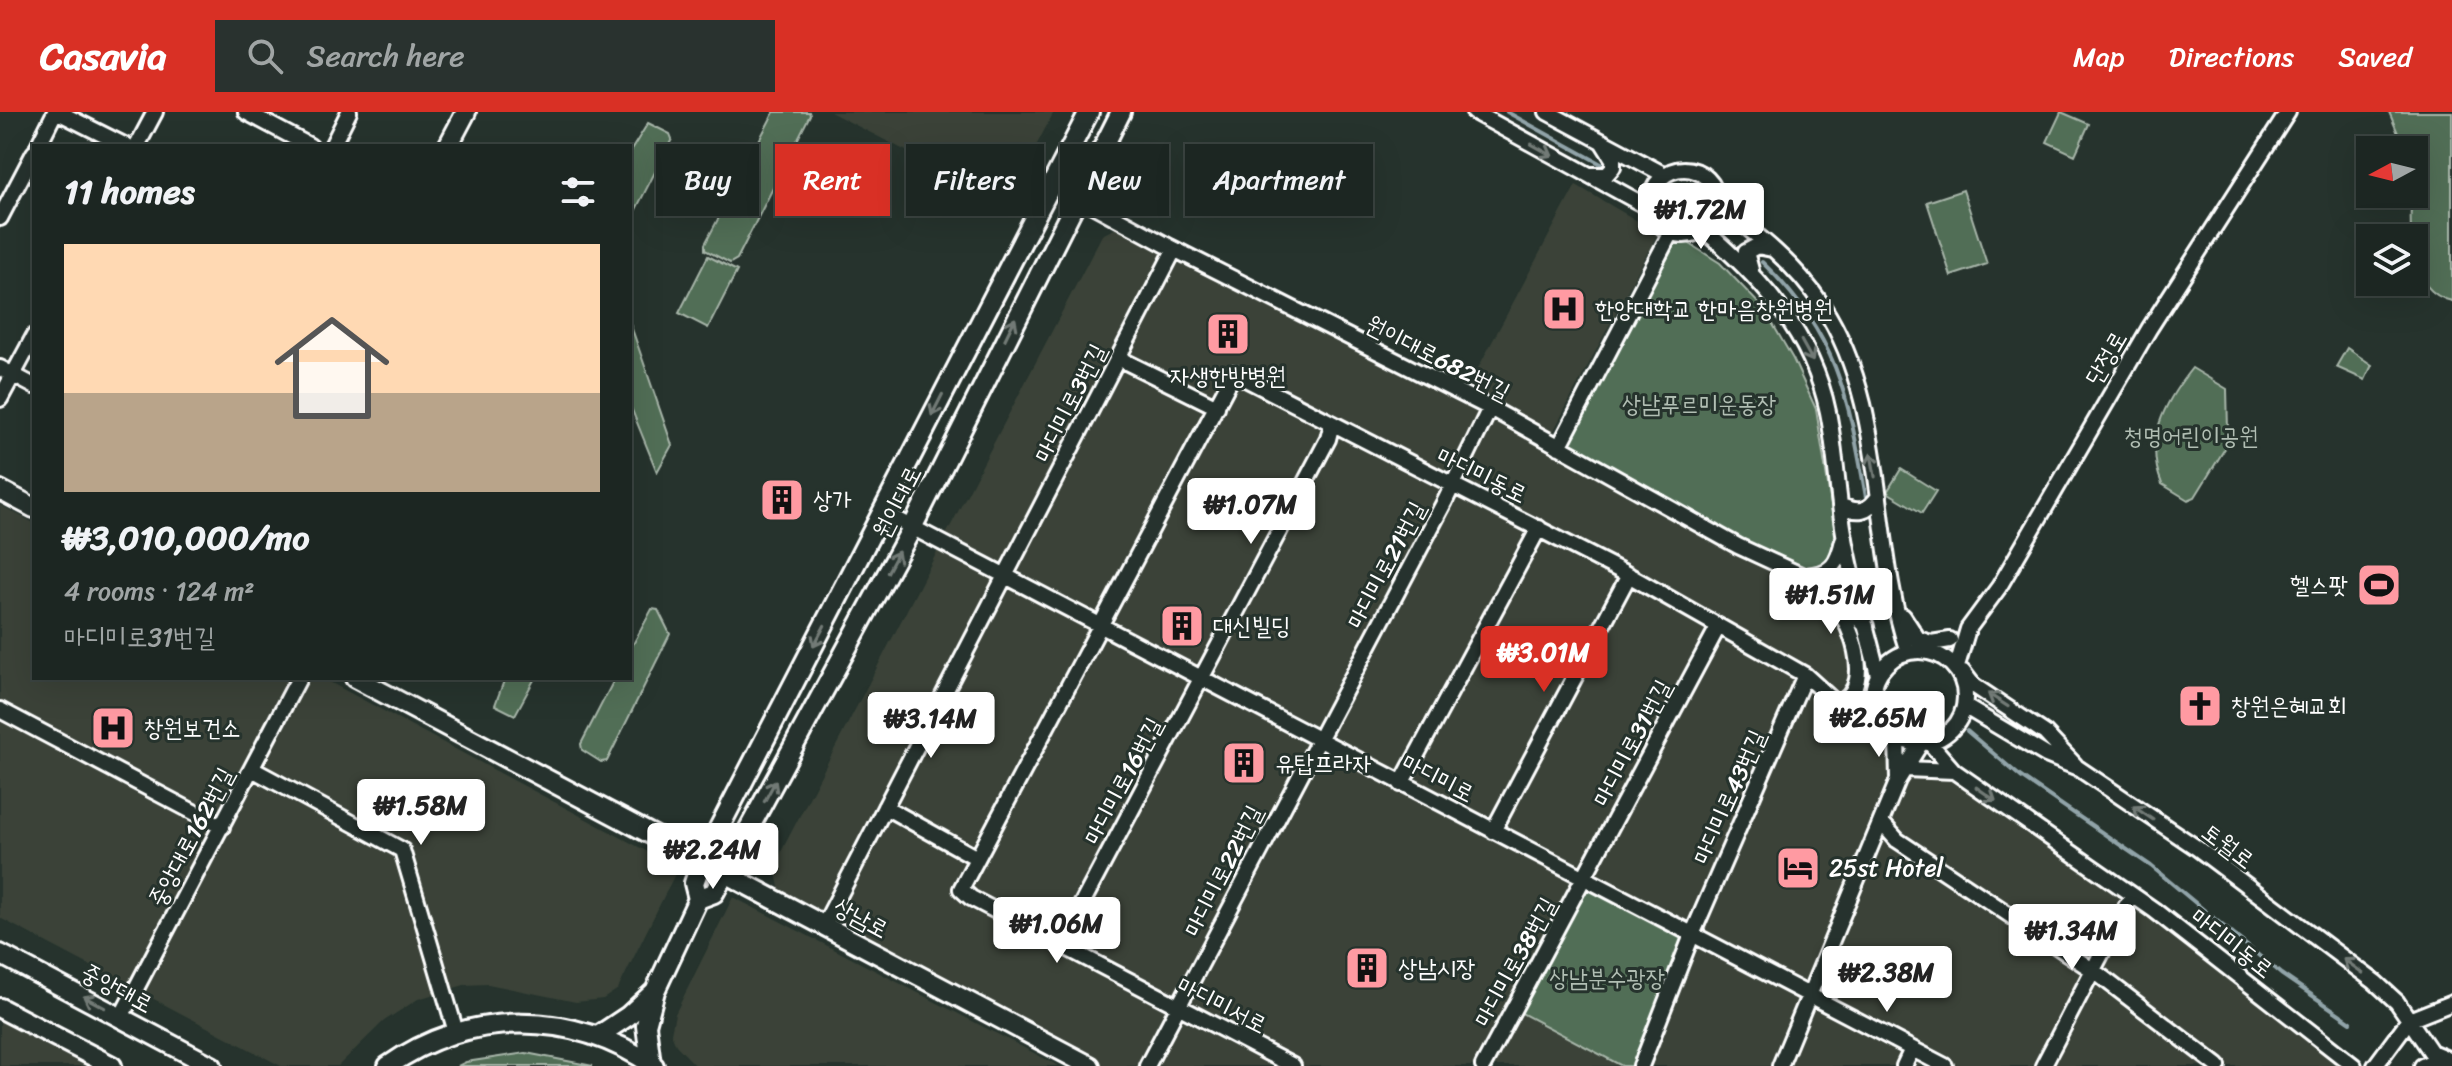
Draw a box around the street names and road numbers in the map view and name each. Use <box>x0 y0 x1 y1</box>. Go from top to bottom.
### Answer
street label: 원이대로682번길 <box>1358 303 1518 413</box>
street label: 단정로 <box>2073 322 2139 394</box>
street label: 마디미로3번길 <box>1022 336 1118 470</box>
street label: 마디미동로 <box>1429 435 1535 515</box>
street label: 원이대로 <box>861 458 933 546</box>
street label: 마디미로21번길 <box>1335 493 1437 637</box>
street label: 마디미로31번길 <box>1581 672 1683 814</box>
street label: 마디미로16번길 <box>1072 709 1174 853</box>
street label: 마디미로43번길 <box>1681 723 1777 871</box>
street label: 마디미로 <box>1394 742 1482 814</box>
street label: 중앙대로162번길 <box>136 759 246 915</box>
street label: 마디미로22번길 <box>1172 798 1274 944</box>
street label: 토월로 <box>2192 812 2264 880</box>
street label: 상남로 <box>826 886 896 950</box>
street label: 마디미로38번길 <box>1462 889 1568 1035</box>
street label: 마디미동로 <box>2181 897 2283 989</box>
street label: 중앙대로 <box>73 951 161 1025</box>
street label: 마디미서로 <box>1169 964 1275 1046</box>

